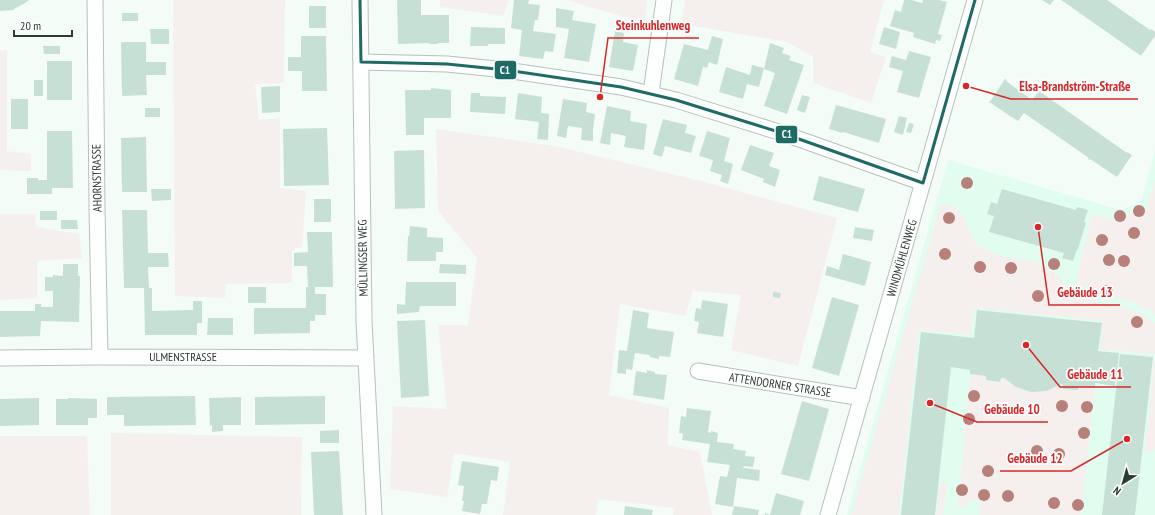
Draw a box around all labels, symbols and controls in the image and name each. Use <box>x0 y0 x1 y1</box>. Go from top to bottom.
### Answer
scale bar <box>14 12 72 38</box>
callout: Steinkuhlenweg <box>608 13 699 38</box>
text: Steinkuhlenweg <box>616 17 690 34</box>
text: 20 m <box>20 18 41 33</box>
line badge: C1 <box>494 60 517 80</box>
text: C1 <box>500 63 510 77</box>
callout: Elsa-Brandström-Straße <box>1011 74 1138 99</box>
text: Elsa-Brandström-Straße <box>1019 78 1131 95</box>
line badge: C1 <box>775 125 798 144</box>
text: C1 <box>782 127 792 141</box>
street label: AHORNSTRASSE <box>88 144 105 212</box>
street label: WINDMÜHLENWEG <box>883 217 920 298</box>
street label: MÜLLINGSER WEG <box>354 220 371 296</box>
callout: Gebäude 13 <box>1049 280 1120 305</box>
text: Gebäude 13 <box>1057 284 1113 301</box>
street label: ULMENSTRASSE <box>149 349 217 364</box>
callout: Gebäude 11 <box>1060 362 1131 387</box>
text: Gebäude 11 <box>1067 366 1123 383</box>
street label: ATTENDORNER STRASSE <box>728 369 832 400</box>
callout: Gebäude 10 <box>977 397 1048 422</box>
text: Gebäude 10 <box>984 401 1040 418</box>
callout: Gebäude 12 <box>1000 446 1071 471</box>
text: Gebäude 12 <box>1007 450 1063 467</box>
north arrow <box>1103 463 1143 503</box>
text: N <box>1110 484 1124 498</box>

